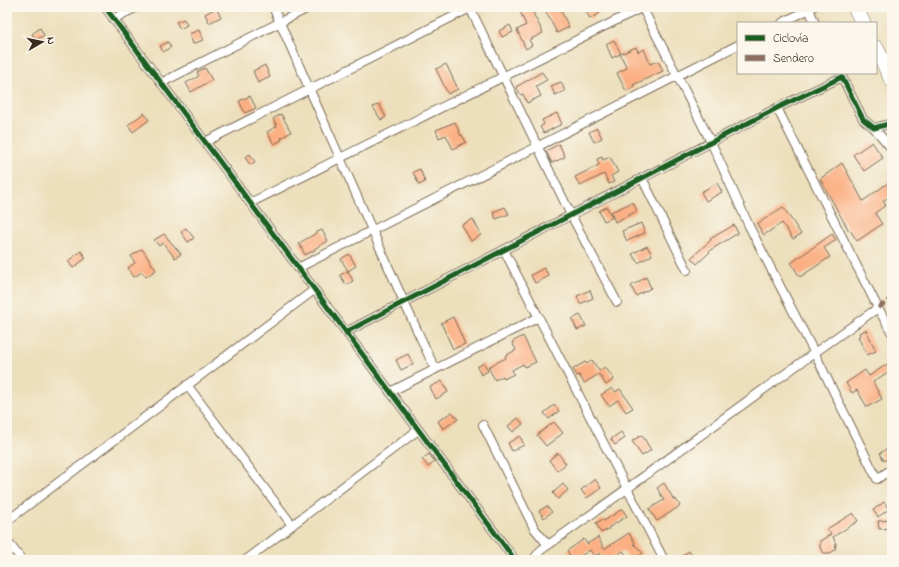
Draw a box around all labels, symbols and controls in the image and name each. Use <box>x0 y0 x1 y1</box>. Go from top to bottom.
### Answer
north arrow <box>22 22 62 62</box>
legend <box>737 22 877 74</box>
text: Ciclovía <box>773 30 809 48</box>
text: N <box>42 36 59 46</box>
text: Sendero <box>773 50 814 68</box>

